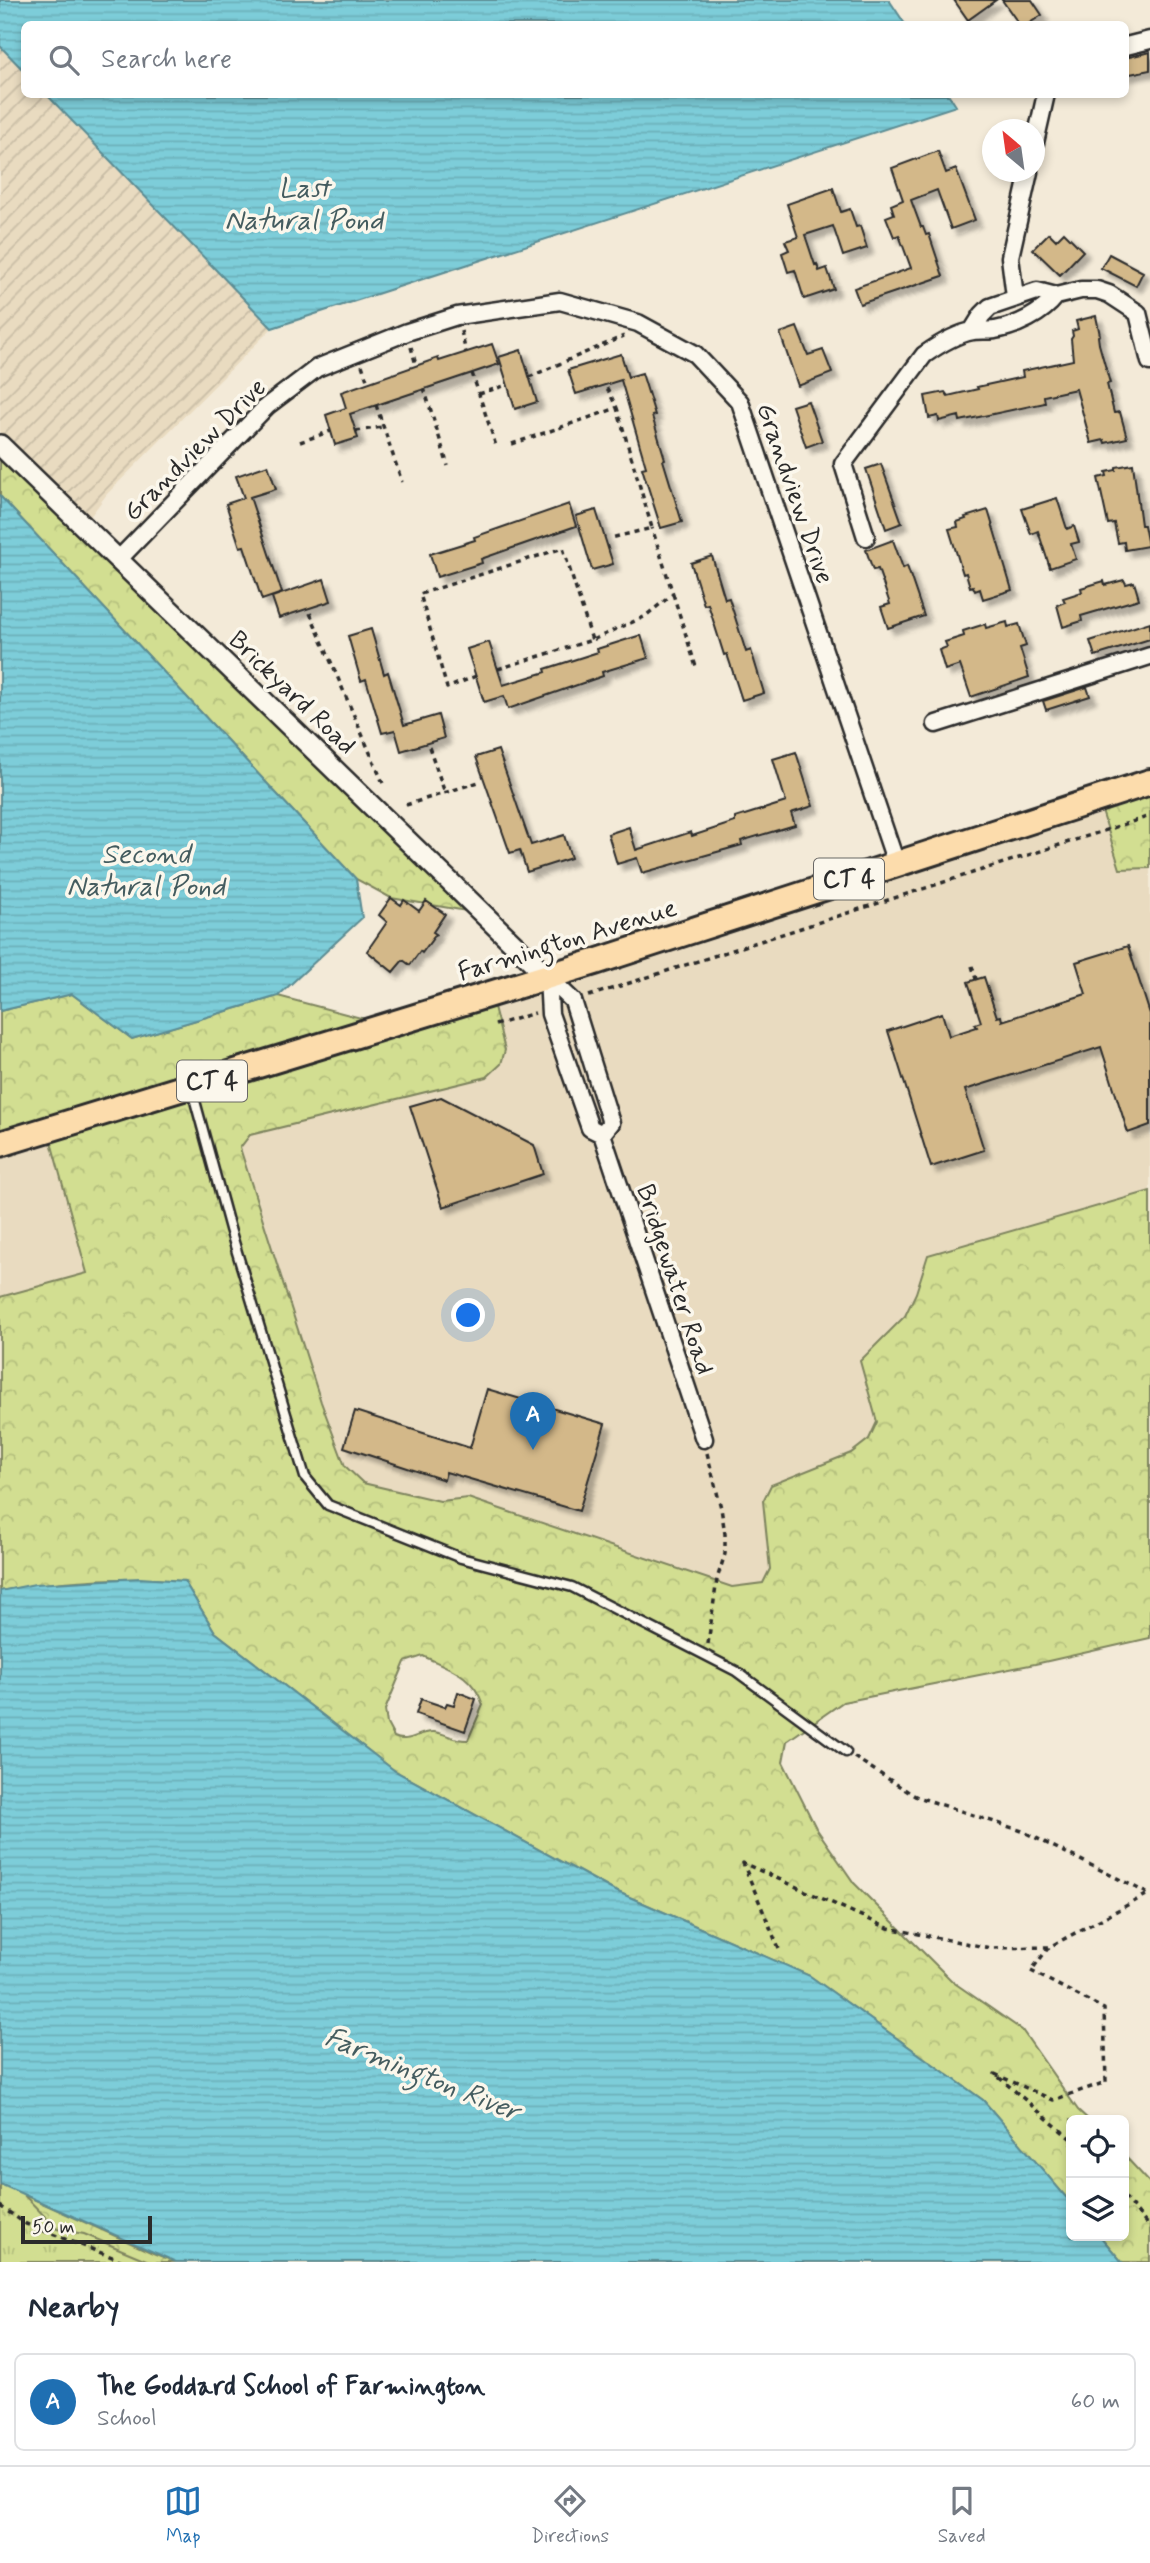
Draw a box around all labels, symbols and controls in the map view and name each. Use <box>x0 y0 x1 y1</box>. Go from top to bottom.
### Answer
search box <box>21 21 1129 98</box>
icon: search <box>45 41 83 79</box>
text: Search here <box>101 43 232 77</box>
north arrow <box>982 119 1045 182</box>
water label: Last Natural Pond <box>225 171 385 240</box>
street label: Grandview Drive <box>116 371 274 529</box>
street label: Grandview Drive <box>747 399 841 589</box>
street label: Brickyard Road <box>220 624 363 763</box>
water label: Second Natural Pond <box>67 837 227 906</box>
road number: CT 4 <box>814 858 884 900</box>
street label: Farmington Avenue <box>454 891 682 993</box>
road number: CT 4 <box>177 1060 247 1101</box>
street label: Bridgewater Road <box>627 1180 721 1379</box>
your location <box>451 1298 485 1332</box>
pin: A <box>510 1392 556 1450</box>
water label: Farmington River <box>318 2019 528 2135</box>
map controls <box>1066 2115 1129 2241</box>
button: locate <box>1066 2115 1129 2178</box>
button: layers <box>1066 2178 1129 2241</box>
scale bar <box>21 2213 152 2245</box>
text: 50 m <box>32 2215 75 2240</box>
text: Nearby <box>28 2288 119 2327</box>
text: The Goddard School of Farmington <box>97 2370 485 2404</box>
text: A <box>45 2387 61 2417</box>
text: 60 m <box>1071 2387 1120 2417</box>
text: School <box>97 2404 157 2434</box>
tab: Map <box>164 2482 202 2549</box>
tab: Directions <box>531 2482 609 2549</box>
tab: Saved <box>938 2482 986 2549</box>

